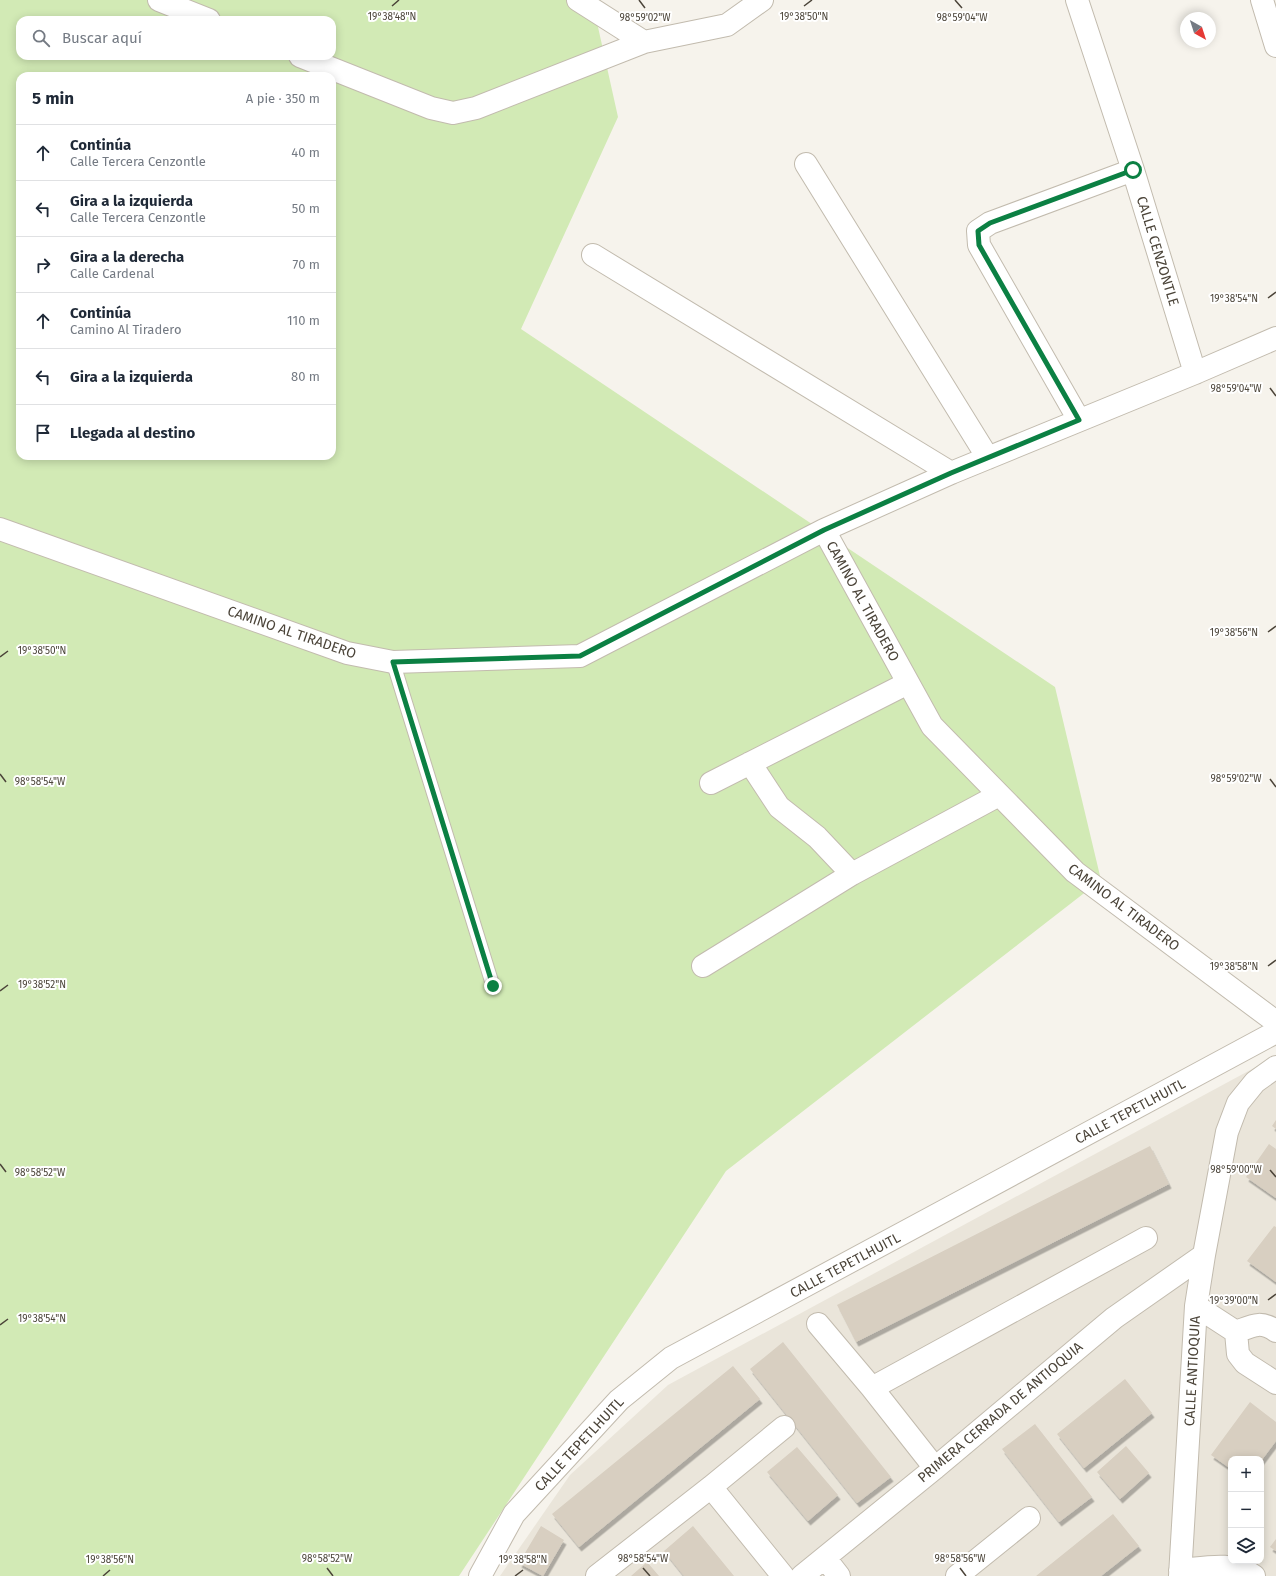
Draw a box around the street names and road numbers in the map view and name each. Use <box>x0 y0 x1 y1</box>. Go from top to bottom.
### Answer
street label: CALLE CENZONTLE <box>1133 194 1182 308</box>
street label: CAMINO AL TIRADERO <box>822 538 903 664</box>
street label: CAMINO AL TIRADERO <box>225 602 358 662</box>
street label: CAMINO AL TIRADERO <box>1065 860 1183 955</box>
street label: CALLE TEPETLHUITL <box>1072 1075 1188 1148</box>
street label: CALLE TEPETLHUITL <box>787 1229 903 1302</box>
street label: CALLE ANTIOQUIA <box>1181 1315 1204 1427</box>
street label: PRIMERA CERRADA DE ANTIOQUIA <box>914 1338 1086 1486</box>
street label: CALLE TEPETLHUITL <box>531 1394 627 1495</box>

